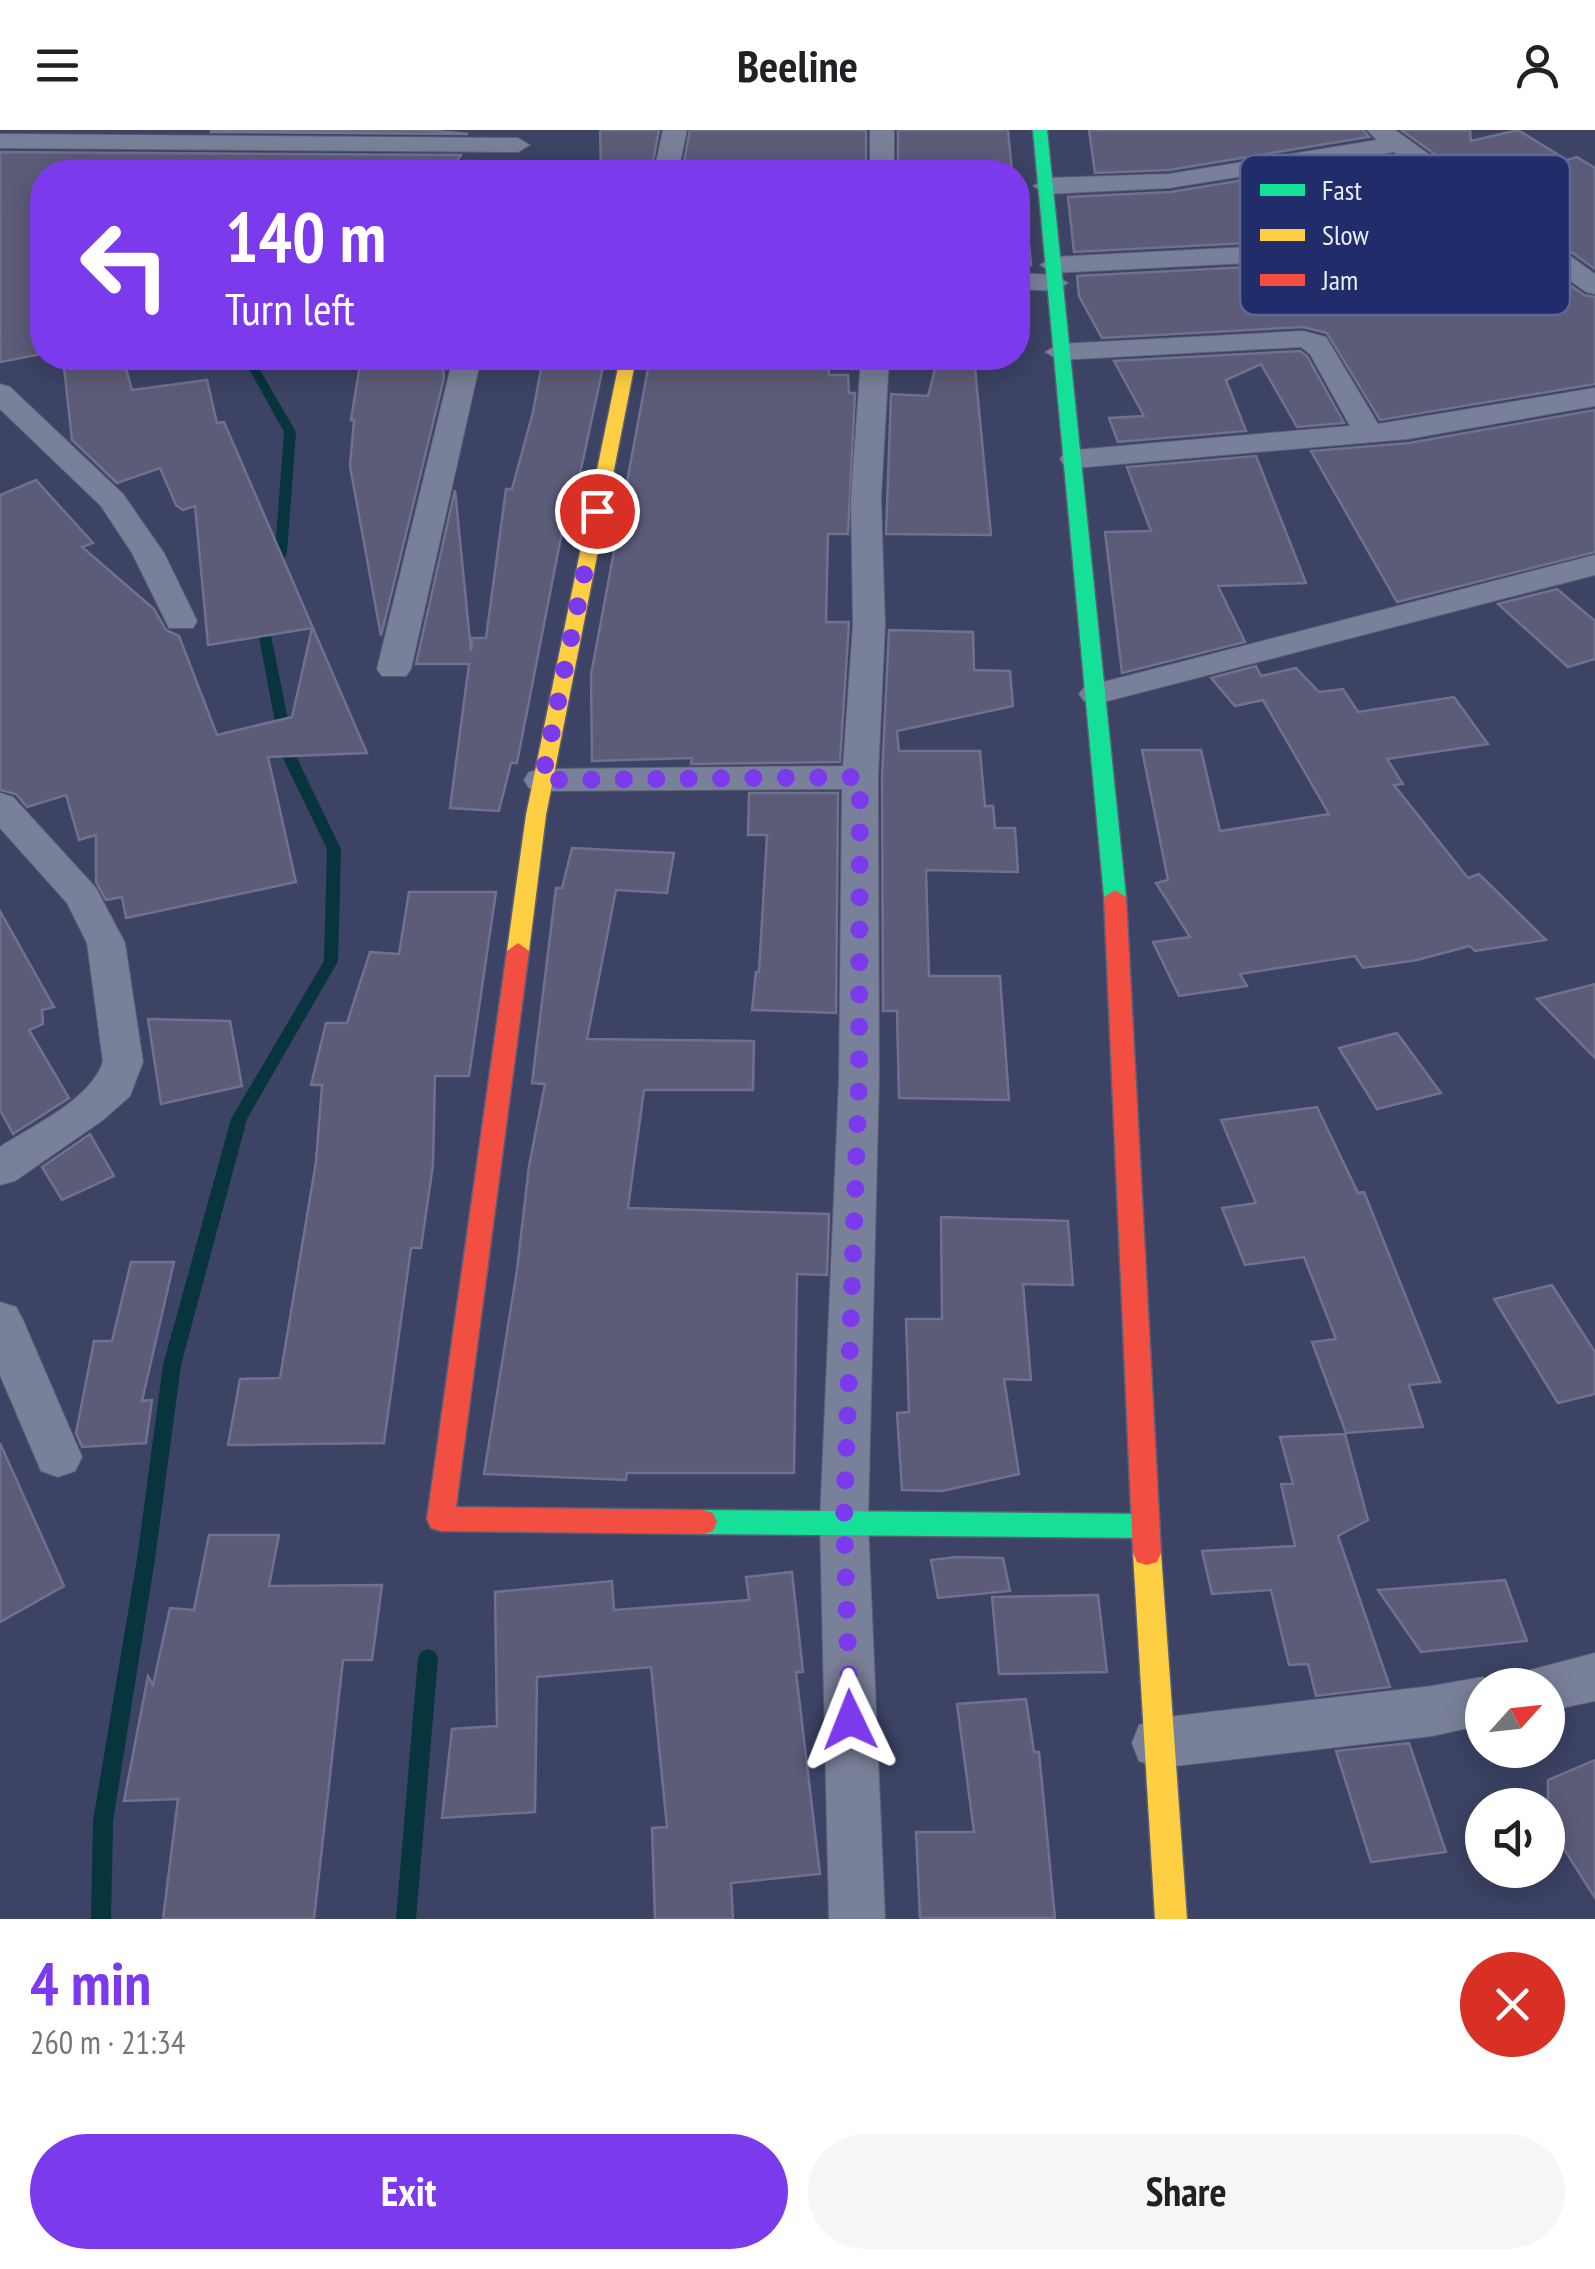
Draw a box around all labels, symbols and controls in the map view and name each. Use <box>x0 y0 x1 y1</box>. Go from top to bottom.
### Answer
text: Beeline <box>737 36 858 94</box>
icon: menu <box>30 38 85 93</box>
icon: person <box>1510 38 1565 93</box>
legend <box>1240 155 1570 315</box>
text: Fast <box>1322 171 1362 208</box>
text: 140 m <box>225 191 386 281</box>
icon: left <box>60 200 190 330</box>
text: Slow <box>1322 216 1369 253</box>
text: Jam <box>1321 261 1358 298</box>
text: Turn left <box>225 279 355 337</box>
pin <box>555 469 640 554</box>
icon: arrive <box>570 484 625 539</box>
position arrow <box>798 1668 902 1772</box>
north arrow <box>1465 1668 1565 1768</box>
map controls <box>1465 1668 1565 1888</box>
button: sound <box>1465 1788 1565 1888</box>
text: 4 min <box>30 1944 151 2022</box>
button: close <box>1460 1952 1565 2057</box>
text: 260 m · 21:34 <box>30 2021 185 2063</box>
button: Exit <box>30 2134 788 2249</box>
button: Share <box>808 2134 1565 2249</box>

